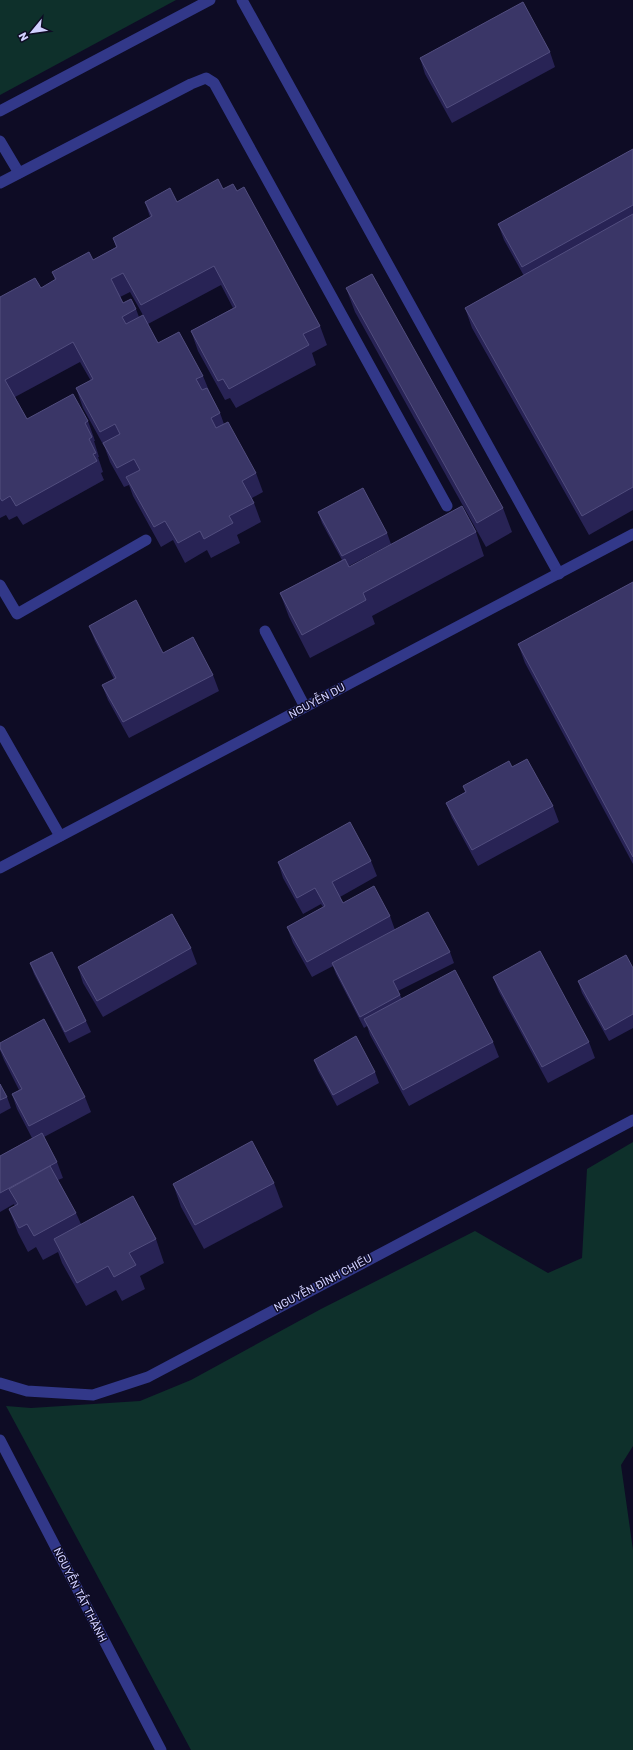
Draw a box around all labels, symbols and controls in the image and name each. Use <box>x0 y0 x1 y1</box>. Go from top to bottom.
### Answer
north arrow <box>12 12 52 52</box>
text: N <box>16 30 31 43</box>
street label: NGUYỄN DU <box>286 680 348 721</box>
street label: NGUYỄN ĐÌNH CHIỂU <box>271 1251 374 1314</box>
street label: NGUYỄN TẤT THÀNH <box>51 1545 111 1644</box>

